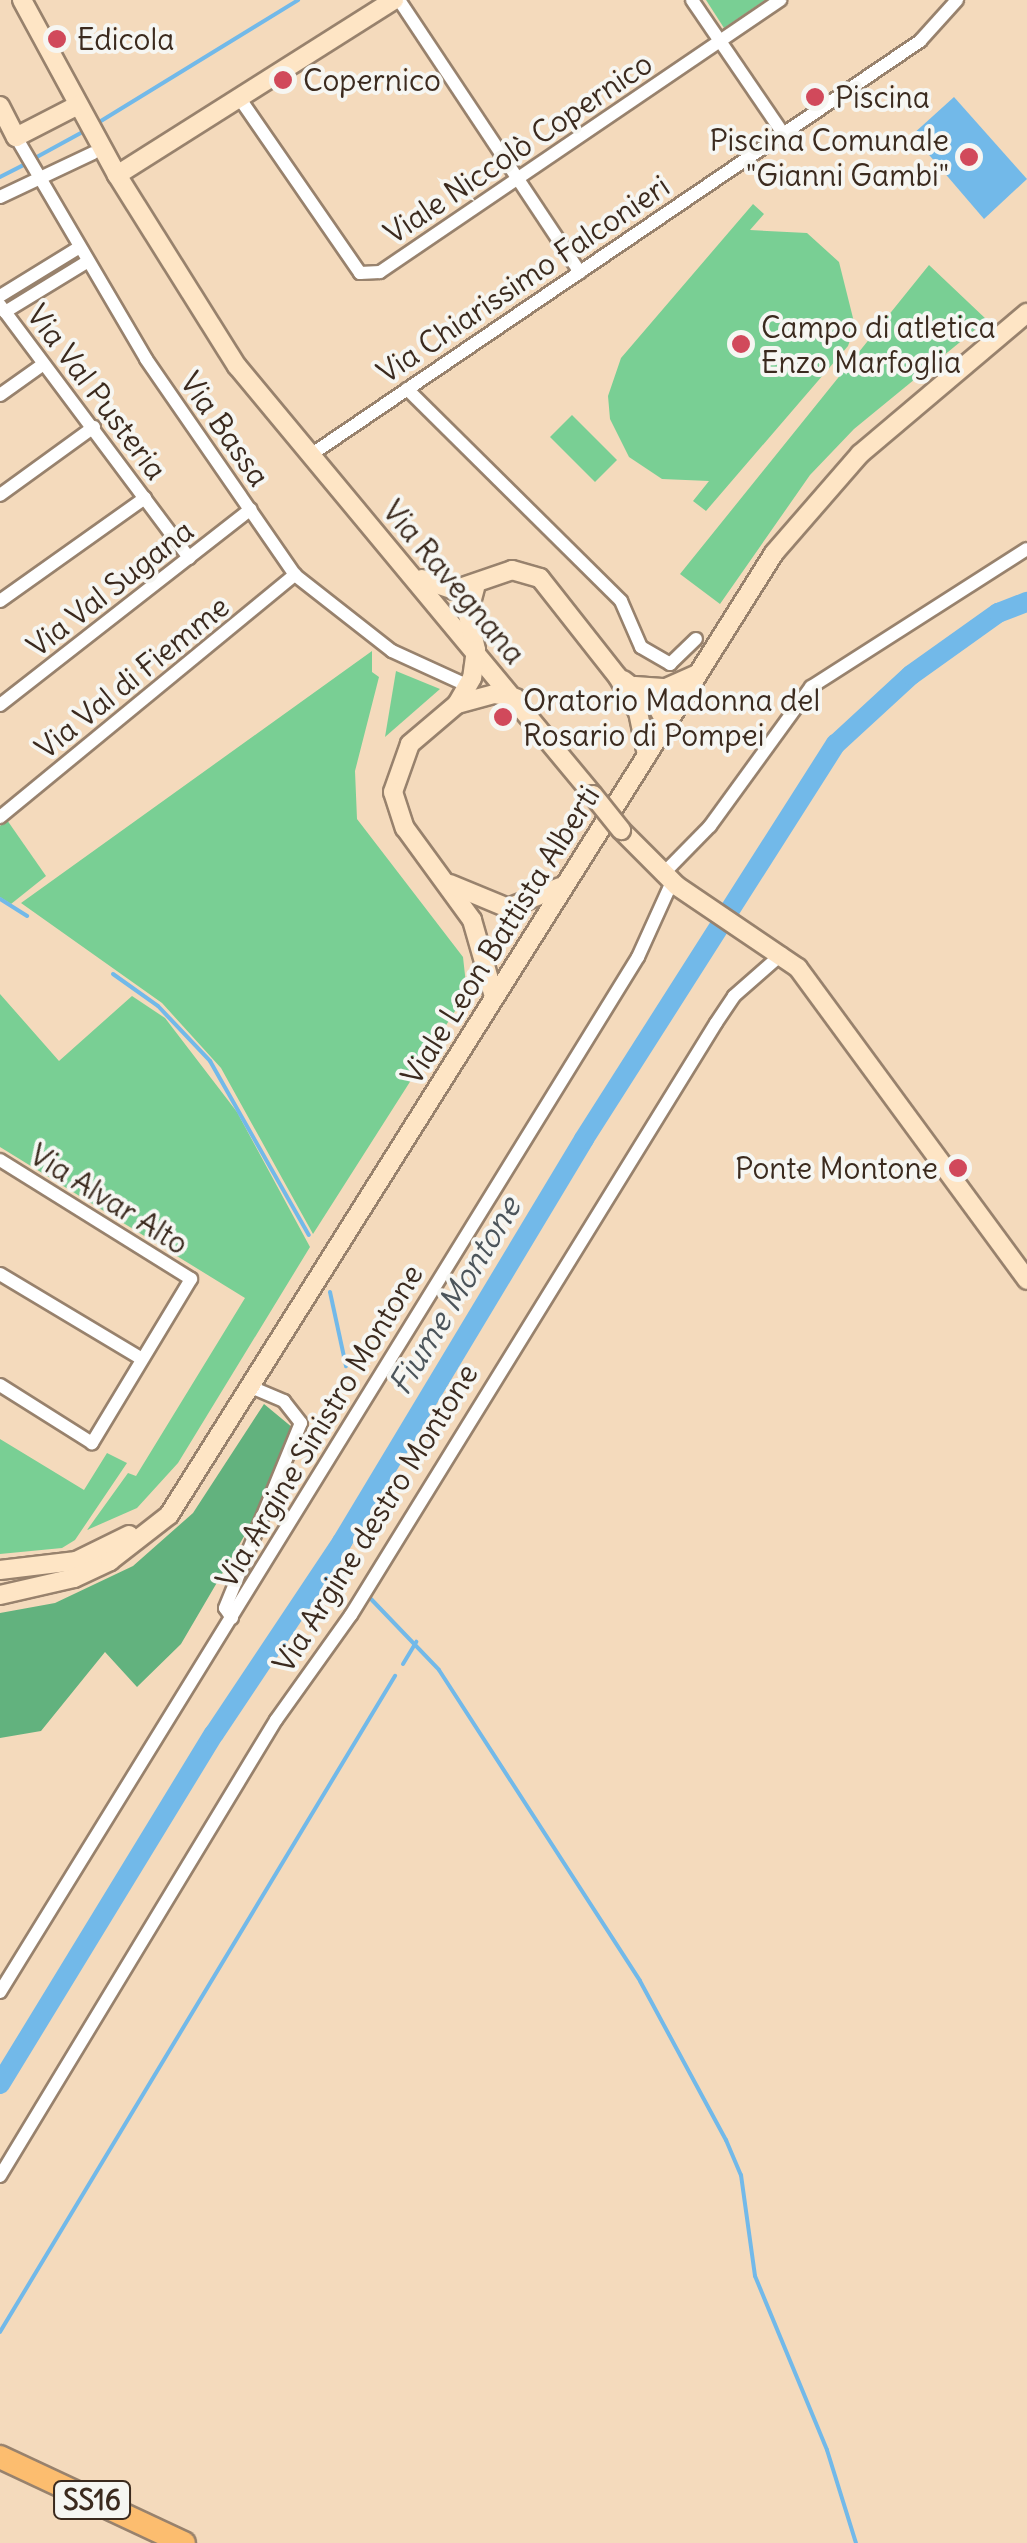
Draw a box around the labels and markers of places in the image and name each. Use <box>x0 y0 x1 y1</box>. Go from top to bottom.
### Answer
place label: Edicola <box>77 21 174 57</box>
marker: Edicola <box>46 28 68 50</box>
place label: Copernico <box>303 62 441 98</box>
marker: Copernico <box>272 69 294 91</box>
place label: Piscina <box>835 79 930 115</box>
marker: Piscina <box>804 86 826 108</box>
place label: Piscina Comunale "Gianni Gambi" <box>710 122 949 192</box>
marker: Piscina Comunale "Gianni Gambi" <box>958 146 980 168</box>
place label: Campo di atletica Enzo Marfoglia <box>761 309 996 380</box>
marker: Campo di atletica Enzo Marfoglia <box>730 333 752 355</box>
place label: Oratorio Madonna del Rosario di Pompei <box>523 682 820 752</box>
marker: Oratorio Madonna del Rosario di Pompei <box>492 706 514 728</box>
place label: Ponte Montone <box>735 1150 938 1186</box>
marker: Ponte Montone <box>947 1157 969 1179</box>

